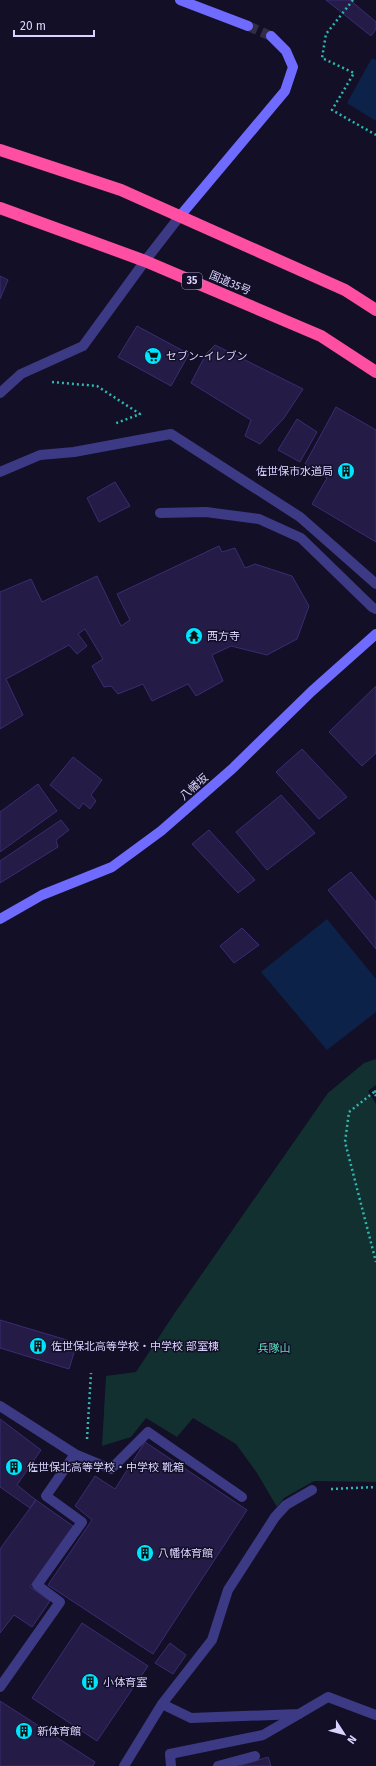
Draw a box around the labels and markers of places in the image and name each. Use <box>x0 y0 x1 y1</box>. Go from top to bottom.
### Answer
supermarket icon: セブン-イレブン <box>143 346 163 366</box>
place label: セブン-イレブン <box>166 350 247 363</box>
building icon: 佐世保市水道局 <box>336 461 356 481</box>
place label: 佐世保市水道局 <box>256 465 333 478</box>
temple icon: 西方寺 <box>184 626 204 646</box>
place label: 西方寺 <box>207 630 240 643</box>
building icon: 佐世保北高等学校・中学校 部室棟 <box>28 1336 48 1356</box>
place label: 佐世保北高等学校・中学校 部室棟 <box>51 1340 219 1353</box>
building icon: 佐世保北高等学校・中学校 靴箱 <box>4 1457 24 1477</box>
place label: 佐世保北高等学校・中学校 靴箱 <box>27 1461 184 1474</box>
building icon: 八幡体育館 <box>135 1543 155 1563</box>
place label: 八幡体育館 <box>158 1547 213 1560</box>
building icon: 小体育室 <box>80 1672 100 1692</box>
place label: 小体育室 <box>103 1676 147 1689</box>
building icon: 新体育館 <box>14 1721 34 1741</box>
place label: 新体育館 <box>37 1725 81 1738</box>

